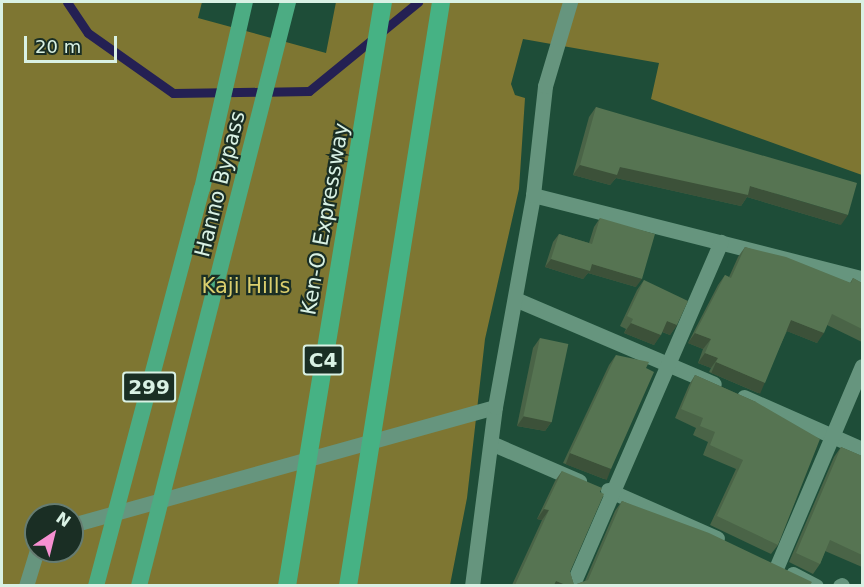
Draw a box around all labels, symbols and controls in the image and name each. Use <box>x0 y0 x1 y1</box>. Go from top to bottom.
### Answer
scale bar <box>27 24 120 62</box>
text: 20 m <box>35 36 81 57</box>
street label: Hanno Bypass <box>190 108 250 260</box>
street label: Ken-O Expressway <box>296 121 354 317</box>
park label: Kaji Hills <box>202 273 290 299</box>
road number: C4 <box>302 343 344 377</box>
road number: 299 <box>122 370 176 404</box>
north arrow <box>24 503 84 563</box>
text: N <box>53 508 74 531</box>

